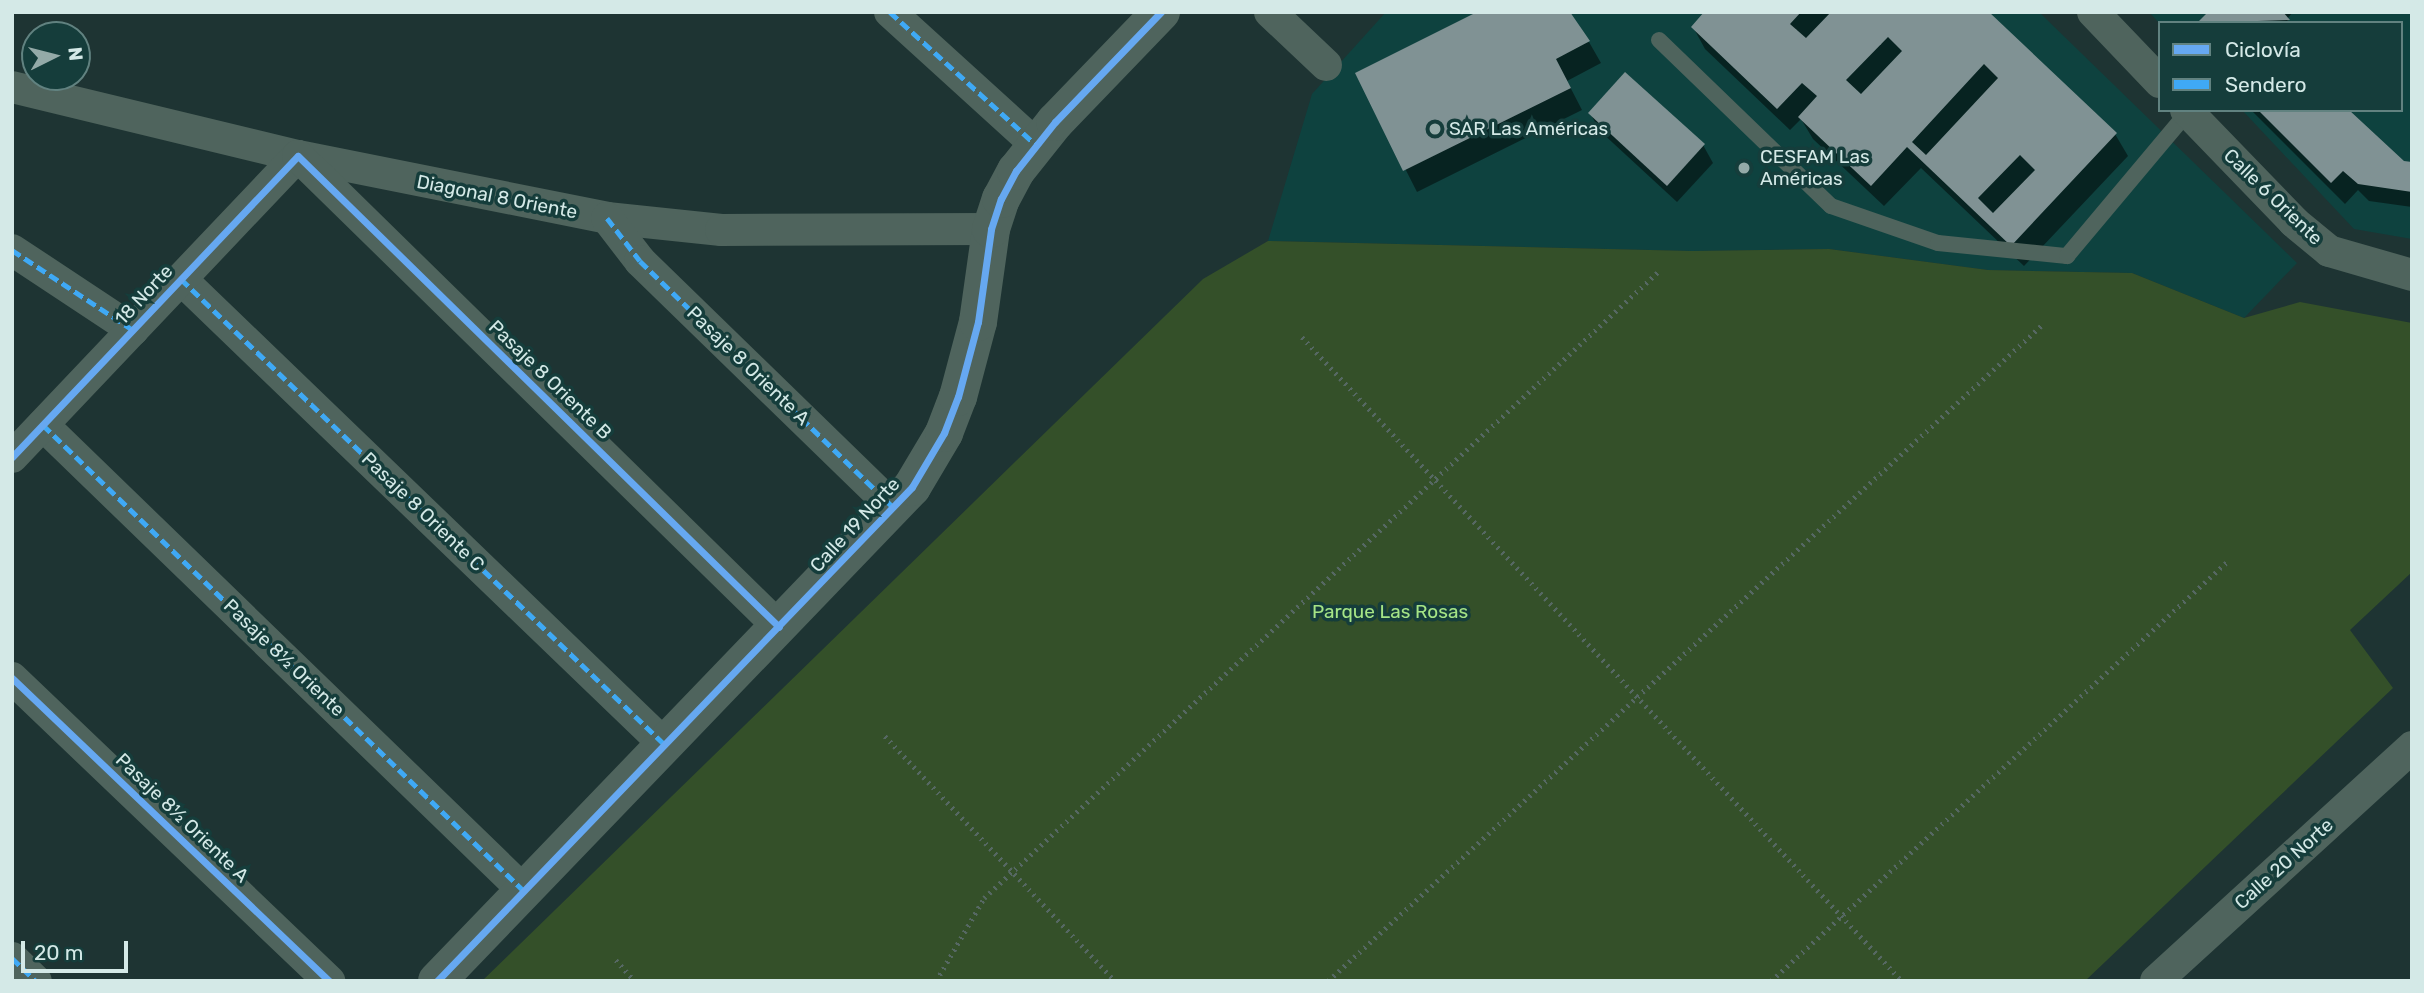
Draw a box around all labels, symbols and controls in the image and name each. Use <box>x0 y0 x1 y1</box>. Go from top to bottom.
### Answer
north arrow <box>21 21 91 91</box>
legend <box>2158 21 2403 112</box>
text: Ciclovía <box>2225 37 2301 62</box>
text: N <box>63 46 88 62</box>
text: Sendero <box>2225 72 2307 97</box>
place label: SAR Las Américas <box>1449 118 1609 140</box>
marker: SAR Las Américas <box>1427 121 1443 137</box>
street label: Calle 6 Oriente <box>2219 144 2327 250</box>
place label: CESFAM Las Américas <box>1760 146 1870 190</box>
marker: CESFAM Las Américas <box>1734 158 1754 178</box>
street label: Diagonal 8 Oriente <box>415 170 579 224</box>
street label: 18 Norte <box>110 260 178 330</box>
street label: Pasaje 8 Oriente A <box>682 302 814 430</box>
street label: Pasaje 8 Oriente B <box>484 316 616 444</box>
street label: Pasaje 8 Oriente C <box>357 448 489 576</box>
street label: Calle 19 Norte <box>805 473 905 577</box>
street label: Pasaje 8½ Oriente <box>219 595 349 721</box>
park label: Parque Las Rosas <box>1312 601 1468 623</box>
street label: Pasaje 8½ Oriente A <box>111 748 253 888</box>
street label: Calle 20 Norte <box>2230 814 2338 914</box>
scale bar <box>24 926 131 970</box>
text: 20 m <box>34 940 83 965</box>

